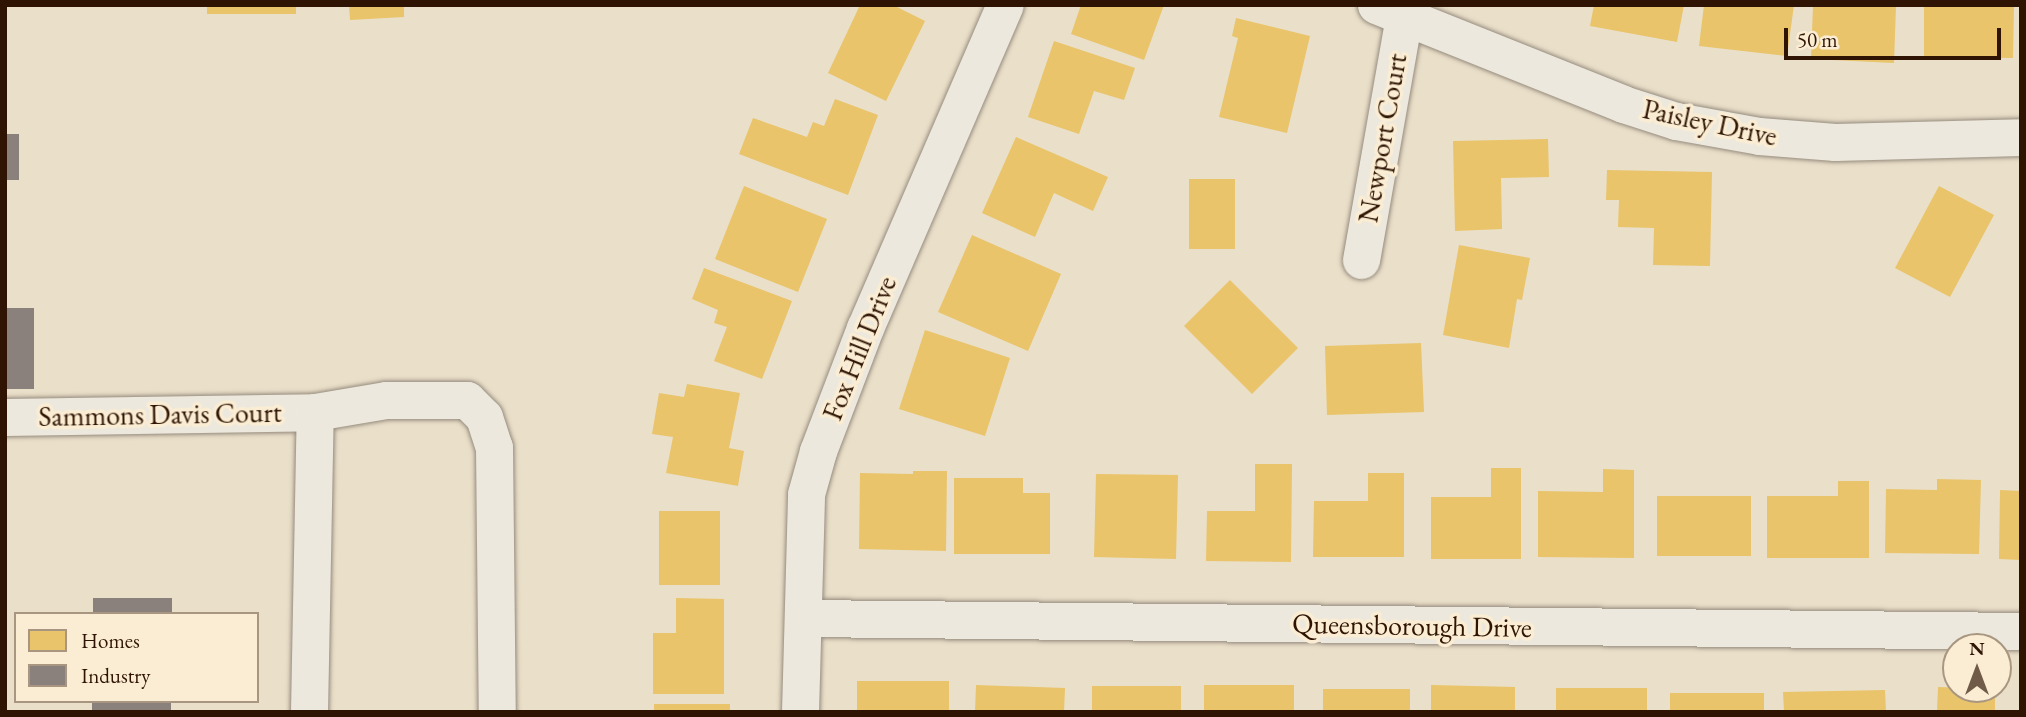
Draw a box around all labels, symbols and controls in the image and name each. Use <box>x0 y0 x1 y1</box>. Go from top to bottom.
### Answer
scale bar <box>1788 14 2005 58</box>
text: 50 m <box>1797 26 1838 53</box>
street label: Newport Court <box>1351 51 1413 225</box>
street label: Paisley Drive <box>1640 91 1780 153</box>
street label: Fox Hill Drive <box>815 271 903 425</box>
street label: Sammons Davis Court <box>38 395 282 433</box>
street label: Queensborough Drive <box>1292 606 1532 644</box>
legend <box>14 612 259 703</box>
text: Homes <box>81 627 140 654</box>
north arrow <box>1942 633 2012 703</box>
text: N <box>1969 636 1985 661</box>
text: Industry <box>81 662 151 689</box>

